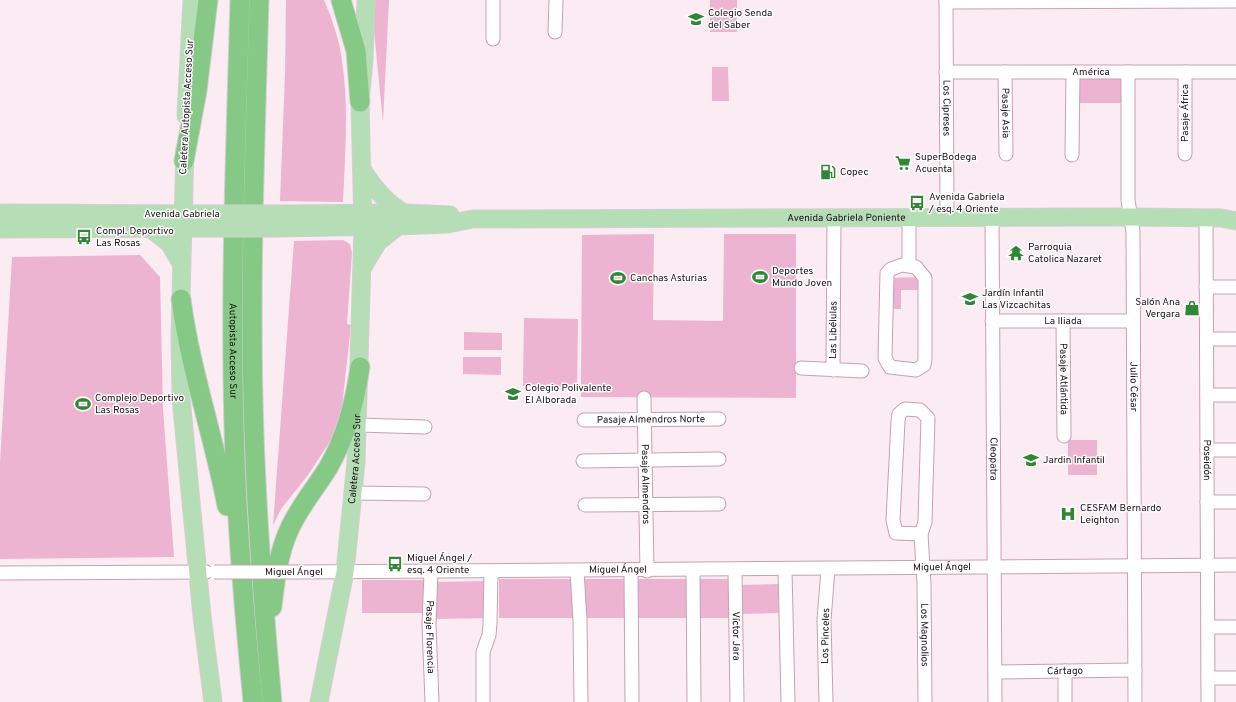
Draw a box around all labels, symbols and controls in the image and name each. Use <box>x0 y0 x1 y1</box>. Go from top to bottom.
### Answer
place label: Colegio Senda del Saber <box>708 7 772 32</box>
school or university icon: Colegio Senda del Saber <box>687 10 705 28</box>
street label: Caletera Autopista Acceso Sur <box>177 39 197 175</box>
street label: América <box>1072 66 1110 79</box>
street label: Los Cipreses <box>940 80 953 136</box>
street label: Pasaje África <box>1179 84 1192 142</box>
street label: Pasaje Asia <box>999 88 1012 138</box>
place label: SuperBodega Acuenta <box>915 151 976 176</box>
supermarket icon: SuperBodega Acuenta <box>894 154 912 172</box>
fuel station icon: Copec <box>819 163 837 181</box>
place label: Copec <box>840 166 868 179</box>
place label: Avenida Gabriela / esq. 4 Oriente <box>928 191 1005 216</box>
bus stop icon: Avenida Gabriela / esq. 4 Oriente <box>908 194 926 212</box>
street label: Avenida Gabriela <box>144 208 220 221</box>
street label: Avenida Gabriela Poniente <box>787 211 906 225</box>
place label: Compl. Deportivo Las Rosas <box>96 225 174 250</box>
bus stop icon: Compl. Deportivo Las Rosas <box>75 228 93 246</box>
place label: Parroquia Catolica Nazaret <box>1028 241 1102 266</box>
temple icon: Parroquia Catolica Nazaret <box>1007 244 1025 262</box>
place label: Deportes Mundo Joven <box>772 265 832 290</box>
sports icon: Deportes Mundo Joven <box>751 268 769 286</box>
sports icon: Canchas Asturias <box>609 269 627 287</box>
place label: Canchas Asturias <box>630 272 707 285</box>
place label: Jardín Infantil Las Vizcachitas <box>982 287 1051 312</box>
school or university icon: Jardín Infantil Las Vizcachitas <box>961 290 979 308</box>
place label: Salón Ana Vergara <box>1135 296 1180 321</box>
shop icon: Salón Ana Vergara <box>1183 299 1201 317</box>
street label: Las Libélulas <box>827 301 840 359</box>
street label: Autopista Acceso Sur <box>226 303 240 399</box>
street label: La Iliada <box>1044 315 1082 328</box>
street label: Pasaje Atlántida <box>1057 343 1070 415</box>
street label: Julio César <box>1127 362 1140 412</box>
place label: Colegio Polivalente El Alborada <box>525 382 611 407</box>
school or university icon: Colegio Polivalente El Alborada <box>504 385 522 403</box>
place label: Complejo Deportivo Las Rosas <box>95 392 185 417</box>
sports icon: Complejo Deportivo Las Rosas <box>74 395 92 413</box>
street label: Pasaje Almendros Norte <box>597 413 705 426</box>
street label: Caletera Acceso Sur <box>345 414 364 505</box>
street label: Cleopatra <box>987 437 1000 481</box>
street label: Poseidón <box>1200 439 1214 481</box>
street label: Pasaje Almendros <box>638 444 653 524</box>
school or university icon: Jardin Infantil <box>1022 451 1040 469</box>
place label: Jardin Infantil <box>1043 454 1105 467</box>
place label: CESFAM Bernardo Leighton <box>1080 502 1162 527</box>
hospital icon: CESFAM Bernardo Leighton <box>1059 505 1077 523</box>
place label: Miguel Ángel / esq. 4 Oriente <box>407 552 472 577</box>
bus stop icon: Miguel Ángel / esq. 4 Oriente <box>386 555 404 573</box>
street label: Miguel Ángel <box>913 560 971 574</box>
street label: Miguel Ángel <box>589 563 647 576</box>
street label: Miguel Ángel <box>265 566 323 579</box>
street label: Pasaje Florencia <box>422 600 437 674</box>
street label: Los Magnolios <box>918 603 931 667</box>
street label: Los Pinceles <box>819 608 833 664</box>
street label: Víctor Jara <box>729 611 743 661</box>
street label: Cártago <box>1047 664 1084 678</box>

